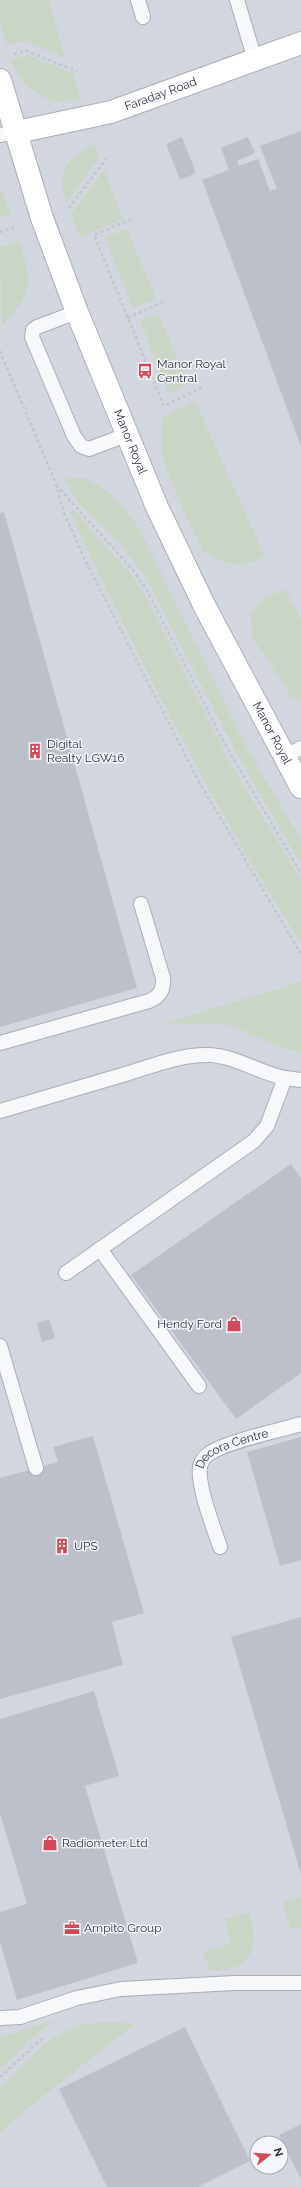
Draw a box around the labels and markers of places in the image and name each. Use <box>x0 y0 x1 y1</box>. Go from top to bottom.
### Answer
place label: Manor Royal Central <box>157 357 227 385</box>
bus stop icon: Manor Royal Central <box>136 362 154 380</box>
place label: Digital Realty LGW16 <box>47 737 124 765</box>
building icon: Digital Realty LGW16 <box>26 742 44 760</box>
shop icon: Hendy Ford <box>225 1315 243 1333</box>
place label: Hendy Ford <box>157 1317 222 1331</box>
building icon: UPS <box>53 1537 71 1555</box>
place label: UPS <box>74 1539 98 1553</box>
shop icon: Radiometer Ltd <box>41 1834 59 1852</box>
place label: Radiometer Ltd <box>62 1836 148 1850</box>
office icon: Ampito Group <box>63 1919 81 1937</box>
place label: Ampito Group <box>84 1921 162 1935</box>

